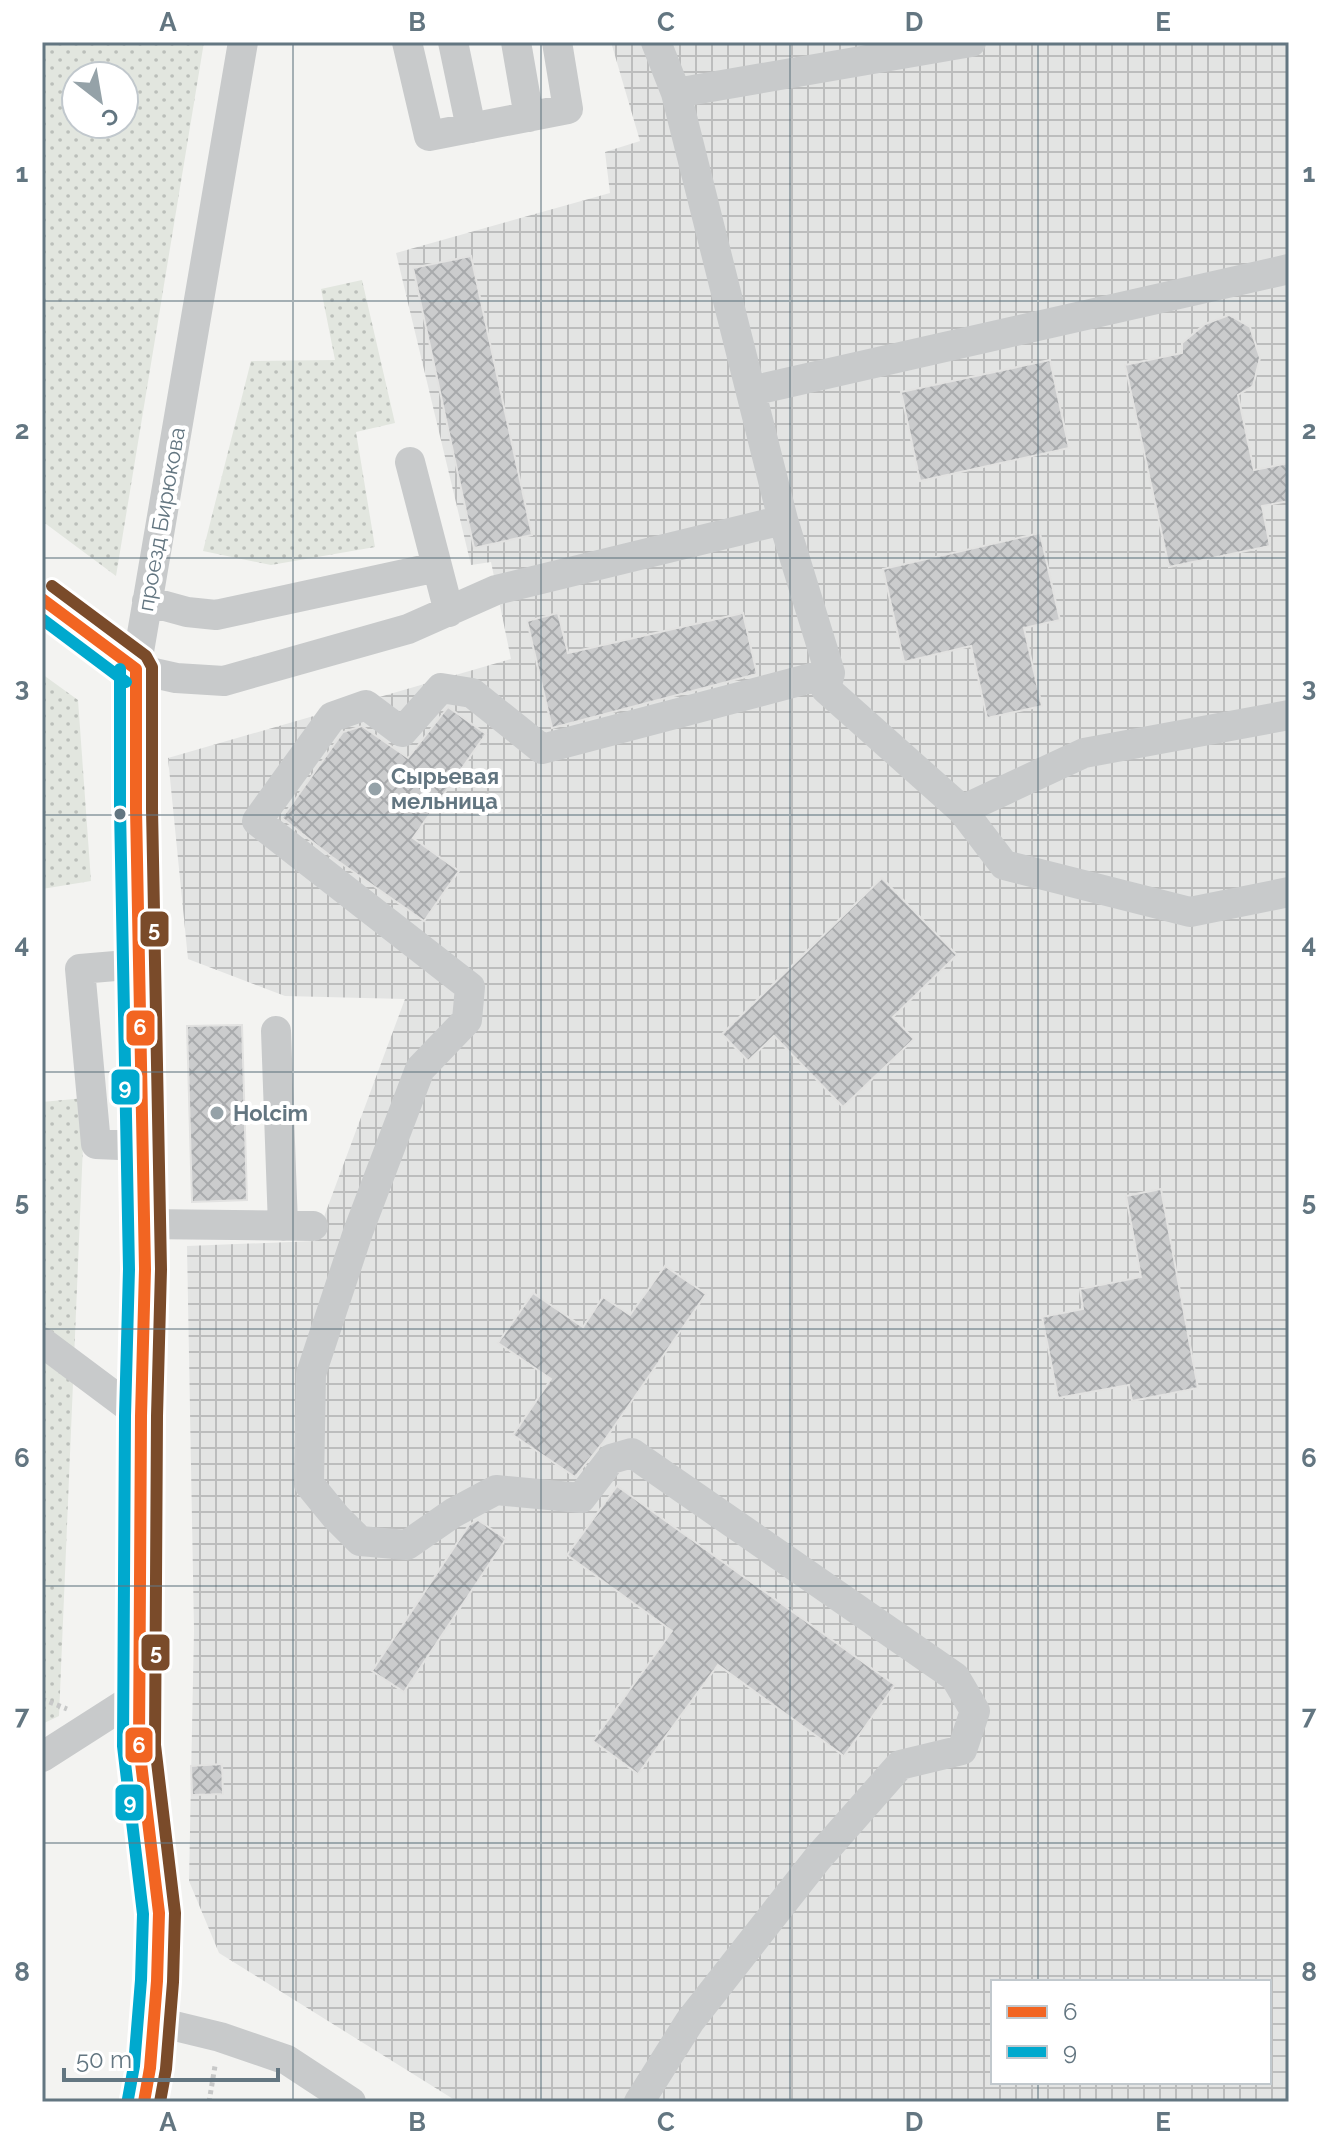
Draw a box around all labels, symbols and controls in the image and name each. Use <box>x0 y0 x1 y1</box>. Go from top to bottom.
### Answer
text: A <box>159 7 177 37</box>
text: B <box>408 7 426 37</box>
text: C <box>657 7 675 37</box>
text: D <box>905 7 923 37</box>
text: E <box>1155 7 1171 37</box>
north arrow <box>60 60 140 140</box>
text: С <box>97 102 123 132</box>
text: 1 <box>16 158 29 188</box>
text: 1 <box>1303 158 1316 188</box>
text: 2 <box>15 415 29 445</box>
text: 2 <box>1302 415 1316 445</box>
street label: проезд Бирюкова <box>132 425 190 613</box>
text: 3 <box>15 672 29 702</box>
text: 3 <box>1302 672 1316 702</box>
place label: Сырьевая мельница <box>391 763 499 814</box>
marker: Сырьевая мельница <box>366 780 384 798</box>
unlabelled marker <box>112 806 128 822</box>
line badge: 5 <box>139 910 170 948</box>
text: 5 <box>148 916 160 942</box>
text: 4 <box>15 929 29 959</box>
text: 4 <box>1302 929 1316 959</box>
line badge: 6 <box>125 1009 156 1047</box>
text: 6 <box>133 1014 147 1040</box>
line badge: 9 <box>110 1068 141 1106</box>
text: 9 <box>119 1074 132 1100</box>
place label: Holcim <box>233 1100 308 1126</box>
marker: Holcim <box>208 1104 226 1122</box>
text: 5 <box>15 1186 29 1216</box>
text: 5 <box>1302 1186 1316 1216</box>
text: 6 <box>14 1443 30 1473</box>
text: 6 <box>1301 1443 1317 1473</box>
line badge: 5 <box>140 1633 171 1672</box>
text: 5 <box>150 1639 162 1665</box>
text: 7 <box>15 1700 30 1730</box>
text: 7 <box>1302 1700 1317 1730</box>
line badge: 6 <box>124 1726 154 1764</box>
text: 6 <box>132 1732 146 1758</box>
line badge: 9 <box>114 1783 145 1822</box>
text: 9 <box>124 1789 137 1815</box>
text: 8 <box>14 1957 30 1987</box>
text: 8 <box>1301 1957 1317 1987</box>
legend <box>991 1980 1271 2084</box>
text: 6 <box>1063 1997 1077 2026</box>
scale bar <box>64 2032 278 2082</box>
text: 9 <box>1063 2037 1077 2066</box>
text: 50 m <box>76 2045 132 2074</box>
text: A <box>159 2107 177 2137</box>
text: B <box>408 2107 426 2137</box>
text: C <box>657 2107 675 2137</box>
text: D <box>905 2107 923 2137</box>
text: E <box>1155 2107 1171 2137</box>

